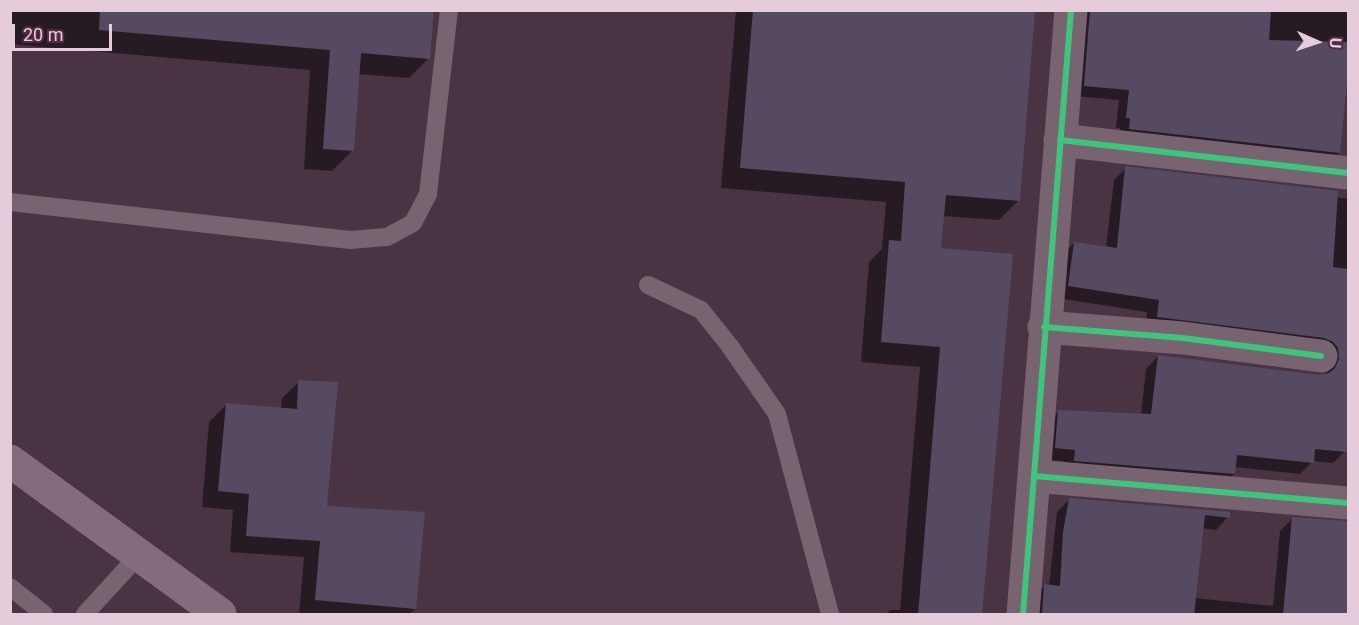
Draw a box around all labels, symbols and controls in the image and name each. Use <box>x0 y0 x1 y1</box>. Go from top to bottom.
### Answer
scale bar <box>15 12 116 50</box>
north arrow <box>1287 12 1347 72</box>
text: 20 m <box>23 24 63 45</box>
text: U <box>1326 37 1345 49</box>

